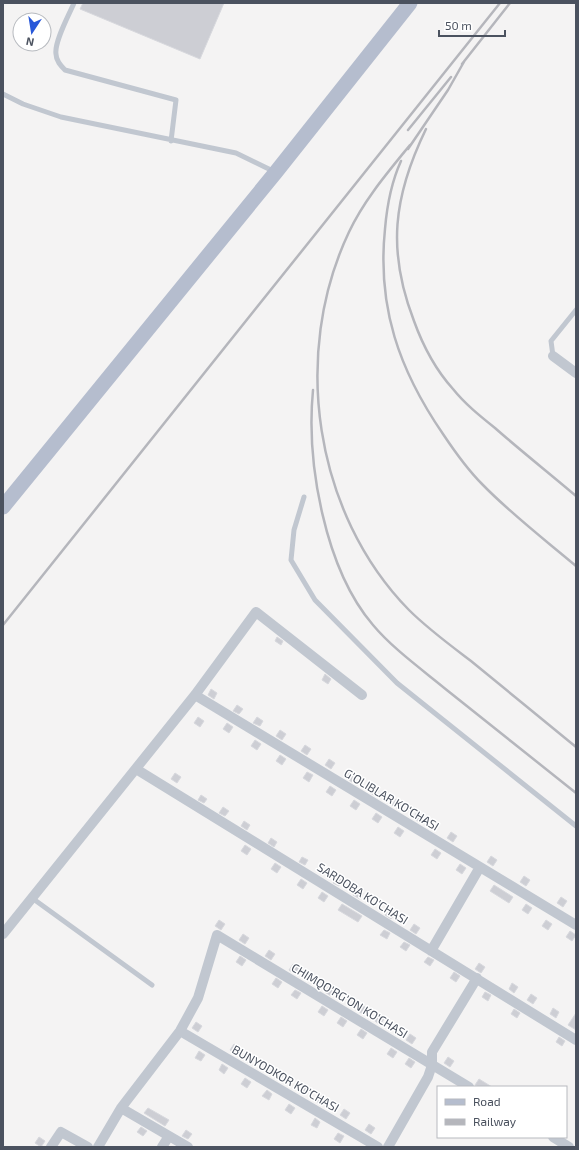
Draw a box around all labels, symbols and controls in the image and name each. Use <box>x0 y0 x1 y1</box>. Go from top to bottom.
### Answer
north arrow <box>12 12 52 52</box>
scale bar <box>439 12 505 38</box>
text: 50 m <box>445 18 472 32</box>
text: N <box>25 35 35 49</box>
street label: G'OLIBLAR KO'CHASI <box>342 765 442 833</box>
street label: SARDOBA KO'CHASI <box>315 859 411 927</box>
street label: CHIMQO'RG'ON KO'CHASI <box>289 960 411 1041</box>
street label: BUNYODKOR KO'CHASI <box>230 1042 342 1114</box>
legend <box>437 1086 567 1138</box>
text: Road <box>473 1094 501 1108</box>
text: Railway <box>473 1114 517 1128</box>

